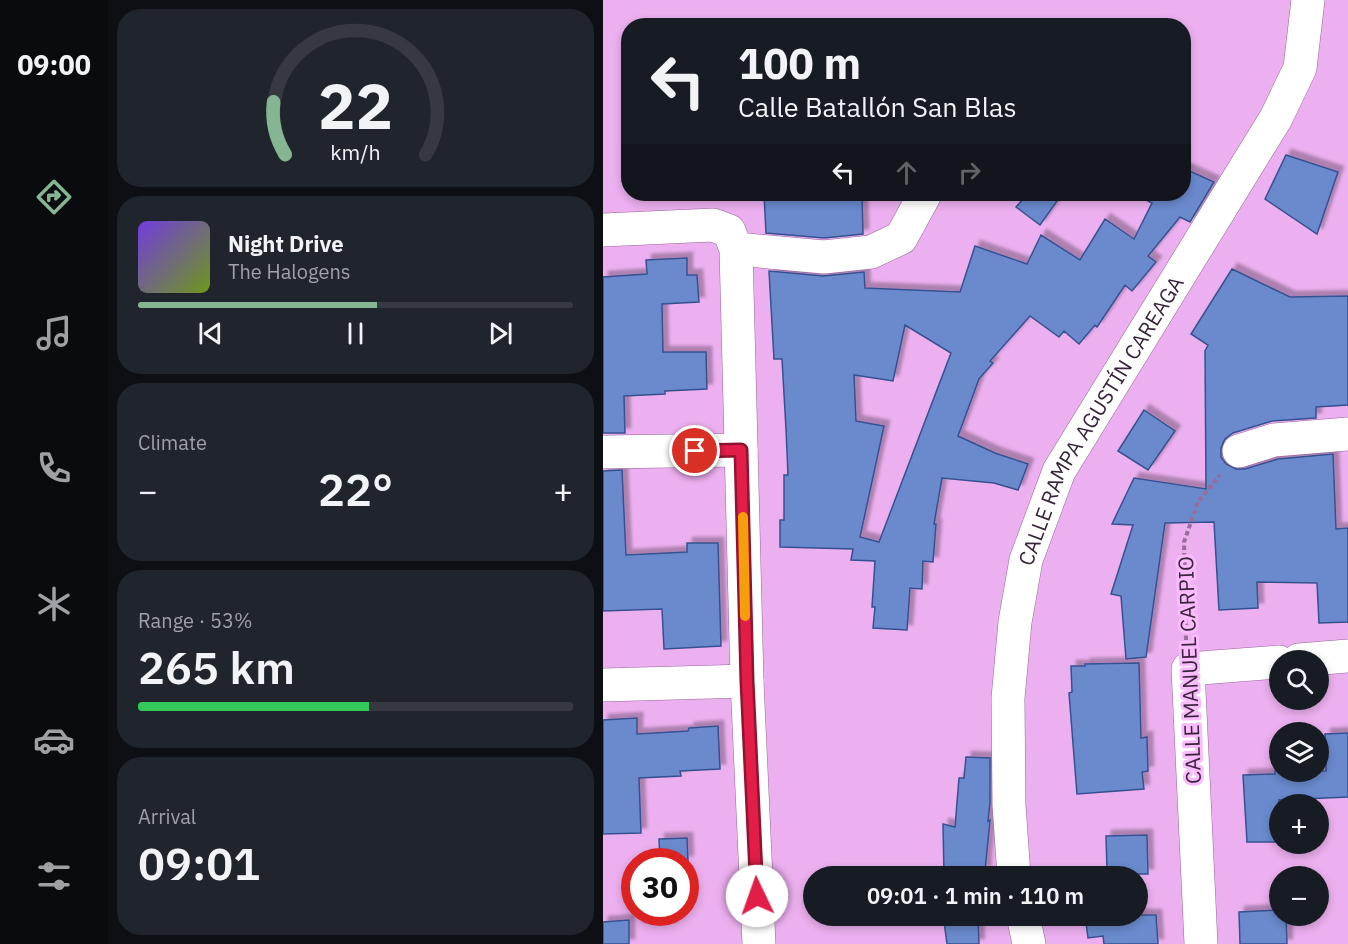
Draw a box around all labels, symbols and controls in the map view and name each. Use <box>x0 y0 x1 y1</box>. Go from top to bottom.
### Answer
text: 100 m <box>738 36 861 91</box>
icon: left <box>639 42 717 120</box>
text: 09:00 <box>17 47 91 82</box>
text: 22 <box>318 65 393 146</box>
text: Calle Batallón San Blas <box>738 89 1017 124</box>
text: km/h <box>330 138 381 166</box>
icon: left <box>827 156 860 189</box>
icon: ahead <box>890 156 923 189</box>
icon: right <box>953 156 986 189</box>
icon: directions <box>33 176 75 218</box>
text: Night Drive <box>228 229 344 258</box>
text: The Halogens <box>228 258 350 285</box>
street label: CALLE RAMPA AGUSTÍN CAREAGA <box>1011 270 1190 569</box>
icon: music <box>33 312 75 354</box>
icon: previous <box>194 317 227 350</box>
icon: pause <box>339 317 372 350</box>
icon: next <box>484 317 517 350</box>
pin <box>669 425 720 476</box>
text: Climate <box>138 429 207 456</box>
icon: arrive <box>678 434 711 467</box>
icon: phone <box>33 447 75 489</box>
text: 22° <box>318 460 393 518</box>
text: − <box>138 469 158 512</box>
text: + <box>553 469 573 512</box>
street label: CALLE MANUEL CARPIO <box>1171 556 1207 784</box>
icon: climate <box>33 583 75 625</box>
text: Range · 53% <box>138 607 253 634</box>
text: 265 km <box>138 638 295 696</box>
map controls <box>1269 650 1329 926</box>
button: search <box>1269 650 1329 710</box>
icon: car <box>33 719 75 761</box>
button: layers <box>1269 722 1329 782</box>
button: + <box>1269 794 1329 854</box>
text: Arrival <box>138 803 196 830</box>
text: 09:01 <box>138 834 260 892</box>
speed limit sign: 30 <box>621 848 699 926</box>
icon: filters <box>33 855 75 897</box>
position arrow <box>725 864 789 928</box>
button: − <box>1269 866 1329 926</box>
text: 09:01 · 1 min · 110 m <box>867 881 1084 910</box>

